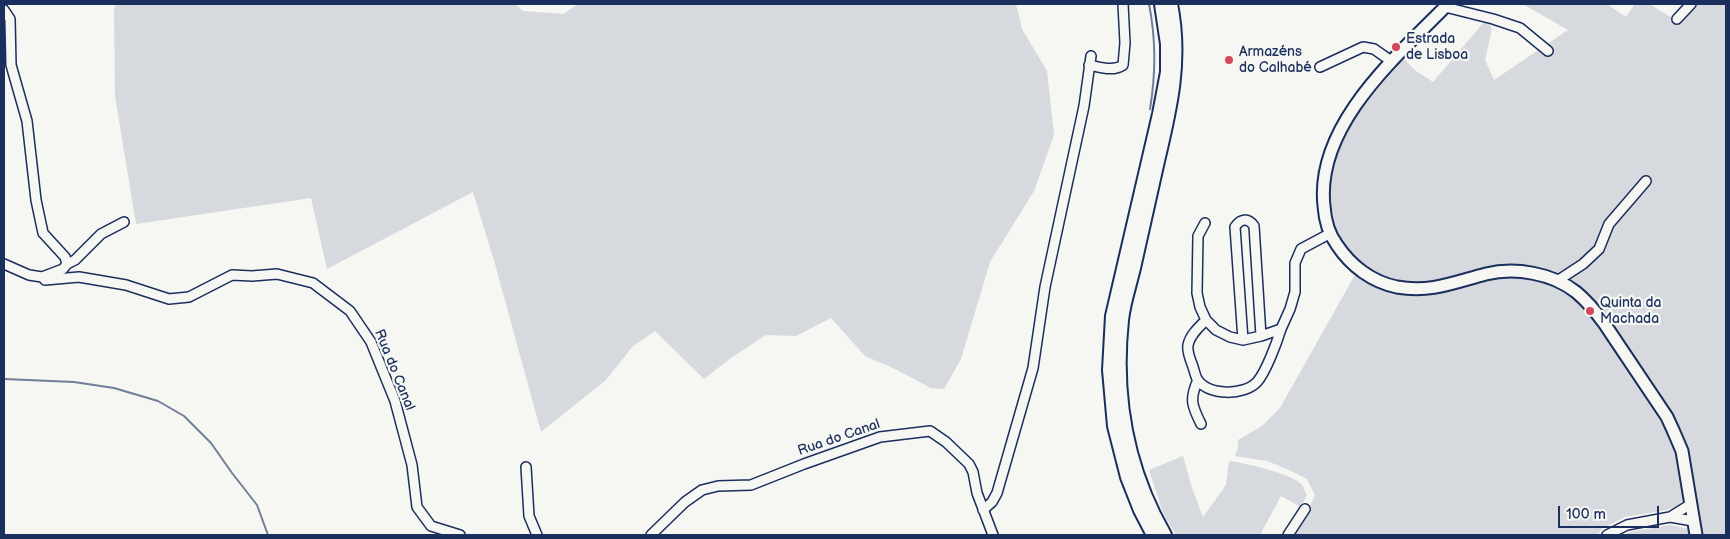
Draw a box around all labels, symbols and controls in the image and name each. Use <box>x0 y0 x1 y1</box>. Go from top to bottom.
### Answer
place label: Estrada de Lisboa <box>1406 31 1468 64</box>
marker: Estrada de Lisboa <box>1390 41 1402 53</box>
place label: Armazéns do Calhabé <box>1239 44 1312 76</box>
marker: Armazéns do Calhabé <box>1223 54 1235 66</box>
place label: Quinta da Machada <box>1600 295 1661 328</box>
marker: Quinta da Machada <box>1584 305 1596 317</box>
street label: Rua do Canal <box>370 327 418 413</box>
street label: Rua do Canal <box>796 416 882 460</box>
scale bar <box>1560 496 1661 528</box>
text: 100 m <box>1566 505 1606 524</box>

